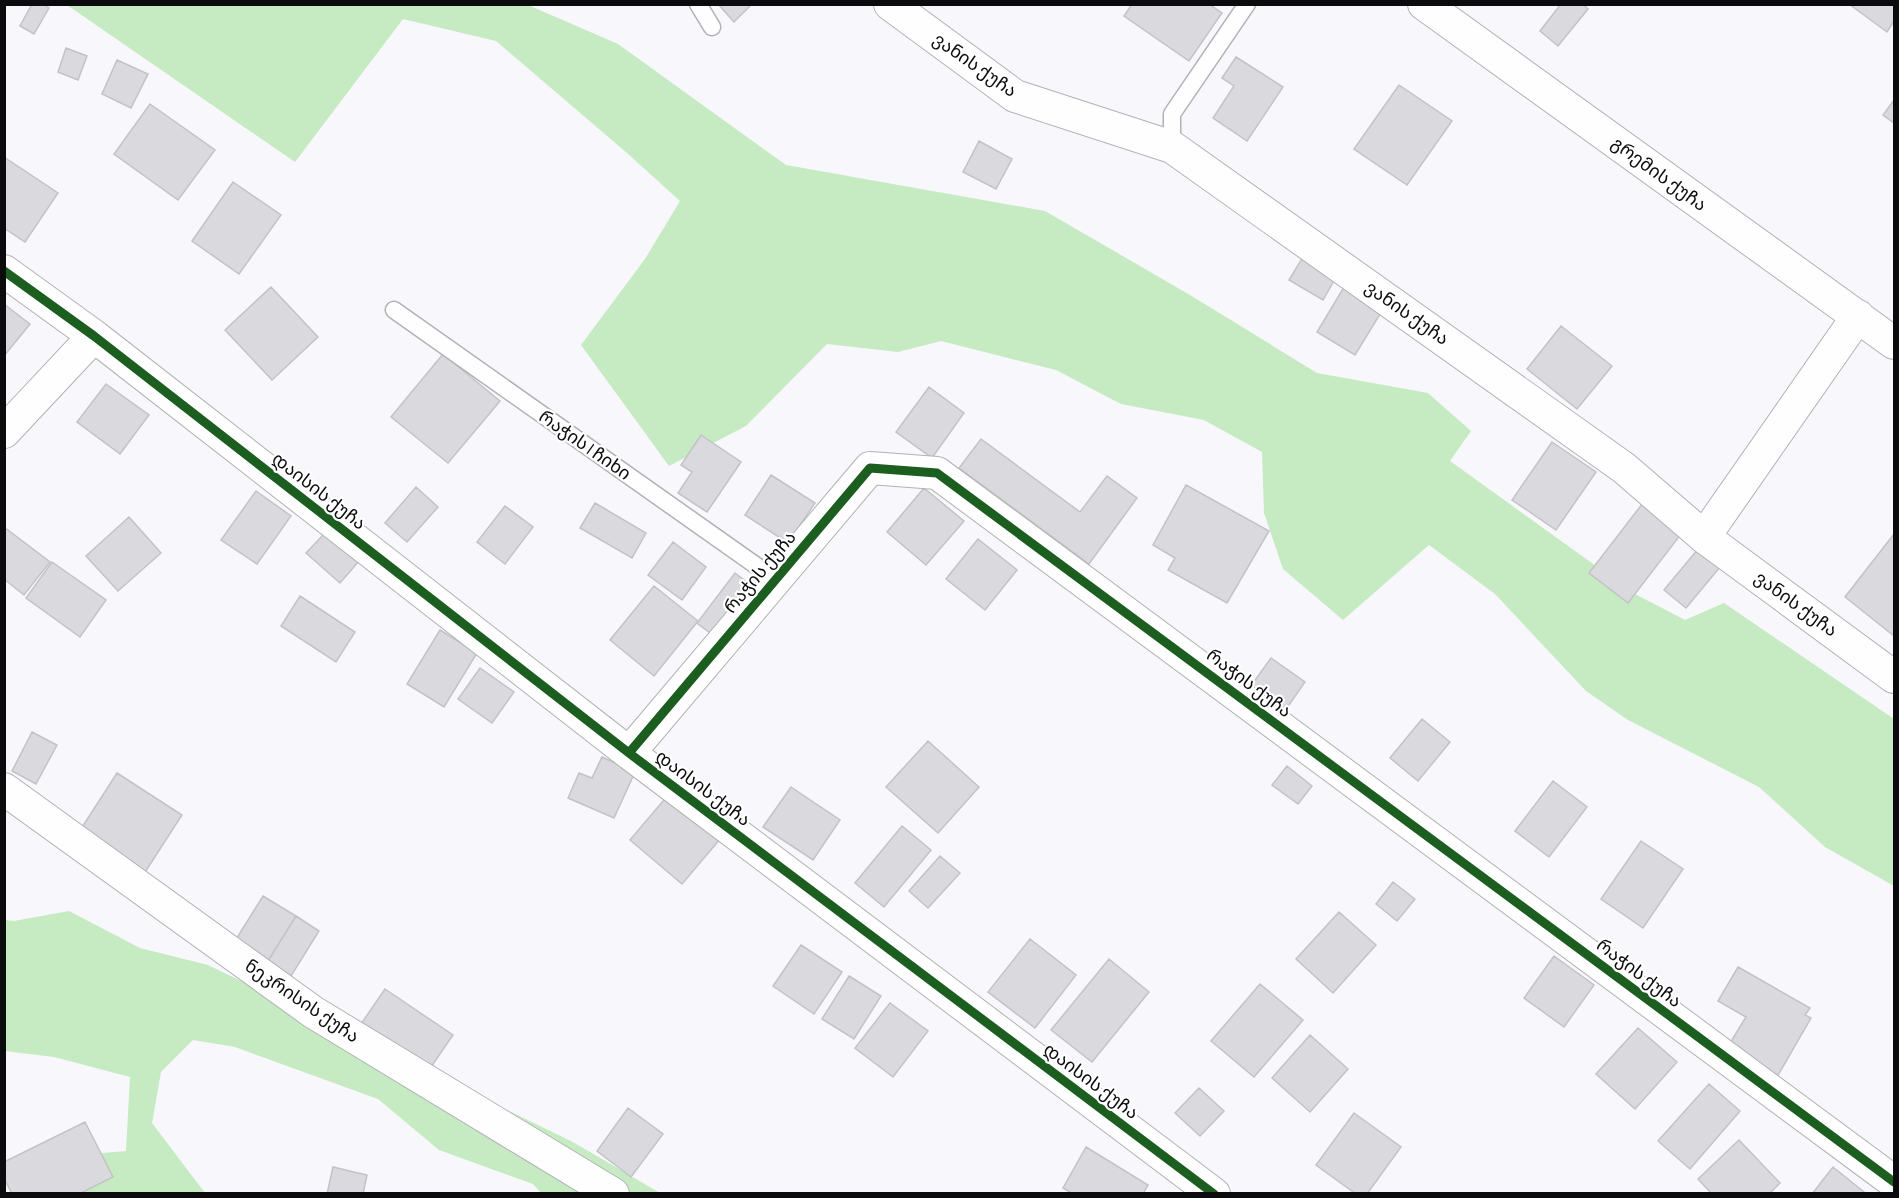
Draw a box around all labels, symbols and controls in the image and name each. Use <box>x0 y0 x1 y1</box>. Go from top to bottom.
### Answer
street label: ვანის ქუჩა <box>929 29 1020 102</box>
street label: გრემის ქუჩა <box>1607 133 1710 216</box>
street label: ვანის ქუჩა <box>1361 277 1452 350</box>
street label: რაჭის I ჩიხი <box>535 406 635 485</box>
street label: დაისის ქუჩა <box>268 448 370 534</box>
street label: რაჭის ქუჩა <box>720 527 801 618</box>
street label: ვანის ქუჩა <box>1750 567 1841 641</box>
street label: რაჭის ქუჩა <box>1202 645 1295 722</box>
street label: დაისის ქუჩა <box>651 746 754 831</box>
street label: რაჭის ქუჩა <box>1592 935 1685 1012</box>
street label: ნეკრისის ქუჩა <box>241 955 363 1047</box>
street label: დაისის ქუჩა <box>1039 1039 1142 1124</box>

